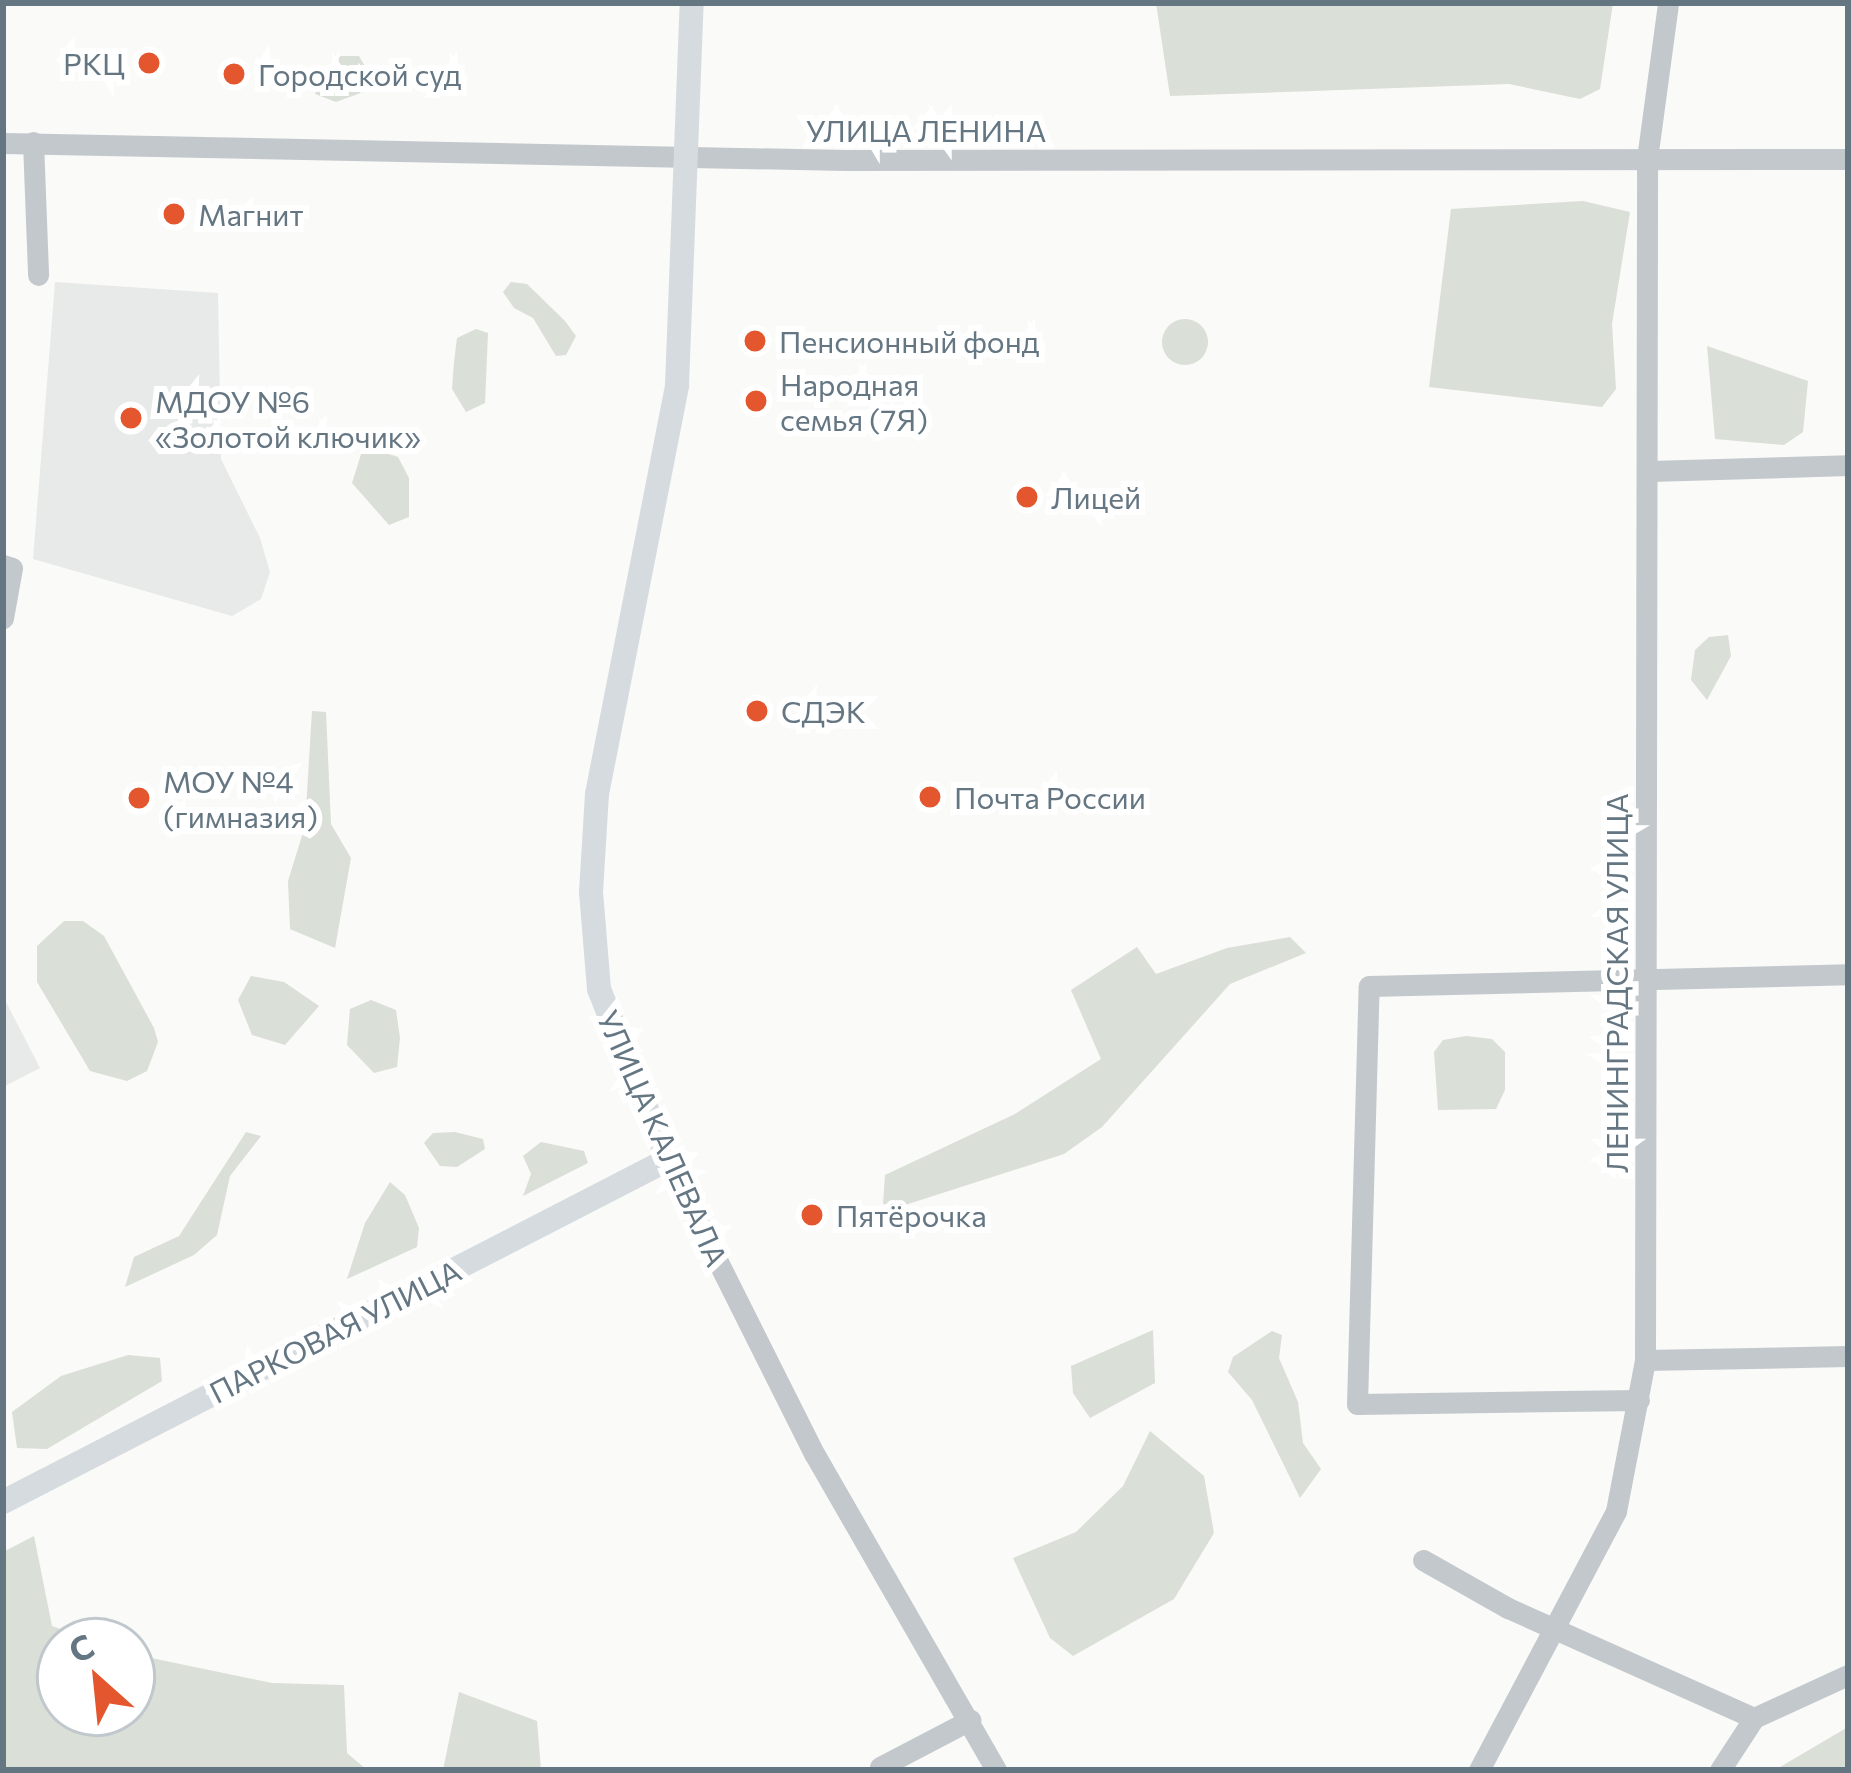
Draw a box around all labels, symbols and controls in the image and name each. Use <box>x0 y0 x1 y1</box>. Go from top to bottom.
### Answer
place label: РКЦ <box>63 45 125 81</box>
marker: РКЦ <box>136 50 162 76</box>
place label: Городской суд <box>258 56 461 92</box>
marker: Городской суд <box>221 61 247 87</box>
street label: УЛИЦА ЛЕНИНА <box>806 112 1046 148</box>
place label: Магнит <box>198 196 304 232</box>
marker: Магнит <box>161 201 187 227</box>
place label: Пенсионный фонд <box>779 323 1039 359</box>
marker: Пенсионный фонд <box>742 328 768 354</box>
place label: Народная семья (7Я) <box>780 366 928 436</box>
place label: МДОУ №6 «Золотой ключик» <box>155 383 421 454</box>
marker: Народная семья (7Я) <box>743 388 769 414</box>
marker: МДОУ №6 «Золотой ключик» <box>118 405 144 431</box>
place label: Лицей <box>1051 479 1141 515</box>
marker: Лицей <box>1014 484 1040 510</box>
place label: СДЭК <box>781 693 866 729</box>
marker: СДЭК <box>744 698 770 724</box>
place label: МОУ №4 (гимназия) <box>163 763 318 834</box>
place label: Почта России <box>954 779 1146 815</box>
marker: Почта России <box>917 784 943 810</box>
marker: МОУ №4 (гимназия) <box>126 785 152 811</box>
street label: ЛЕНИНГРАДСКАЯ УЛИЦА <box>1598 793 1634 1173</box>
street label: УЛИЦА КАЛЕВАЛА <box>590 1004 736 1272</box>
place label: Пятёрочка <box>836 1197 987 1233</box>
marker: Пятёрочка <box>799 1202 825 1228</box>
street label: ПАРКОВАЯ УЛИЦА <box>203 1252 467 1410</box>
north arrow <box>36 1617 156 1737</box>
text: С <box>61 1624 100 1671</box>

